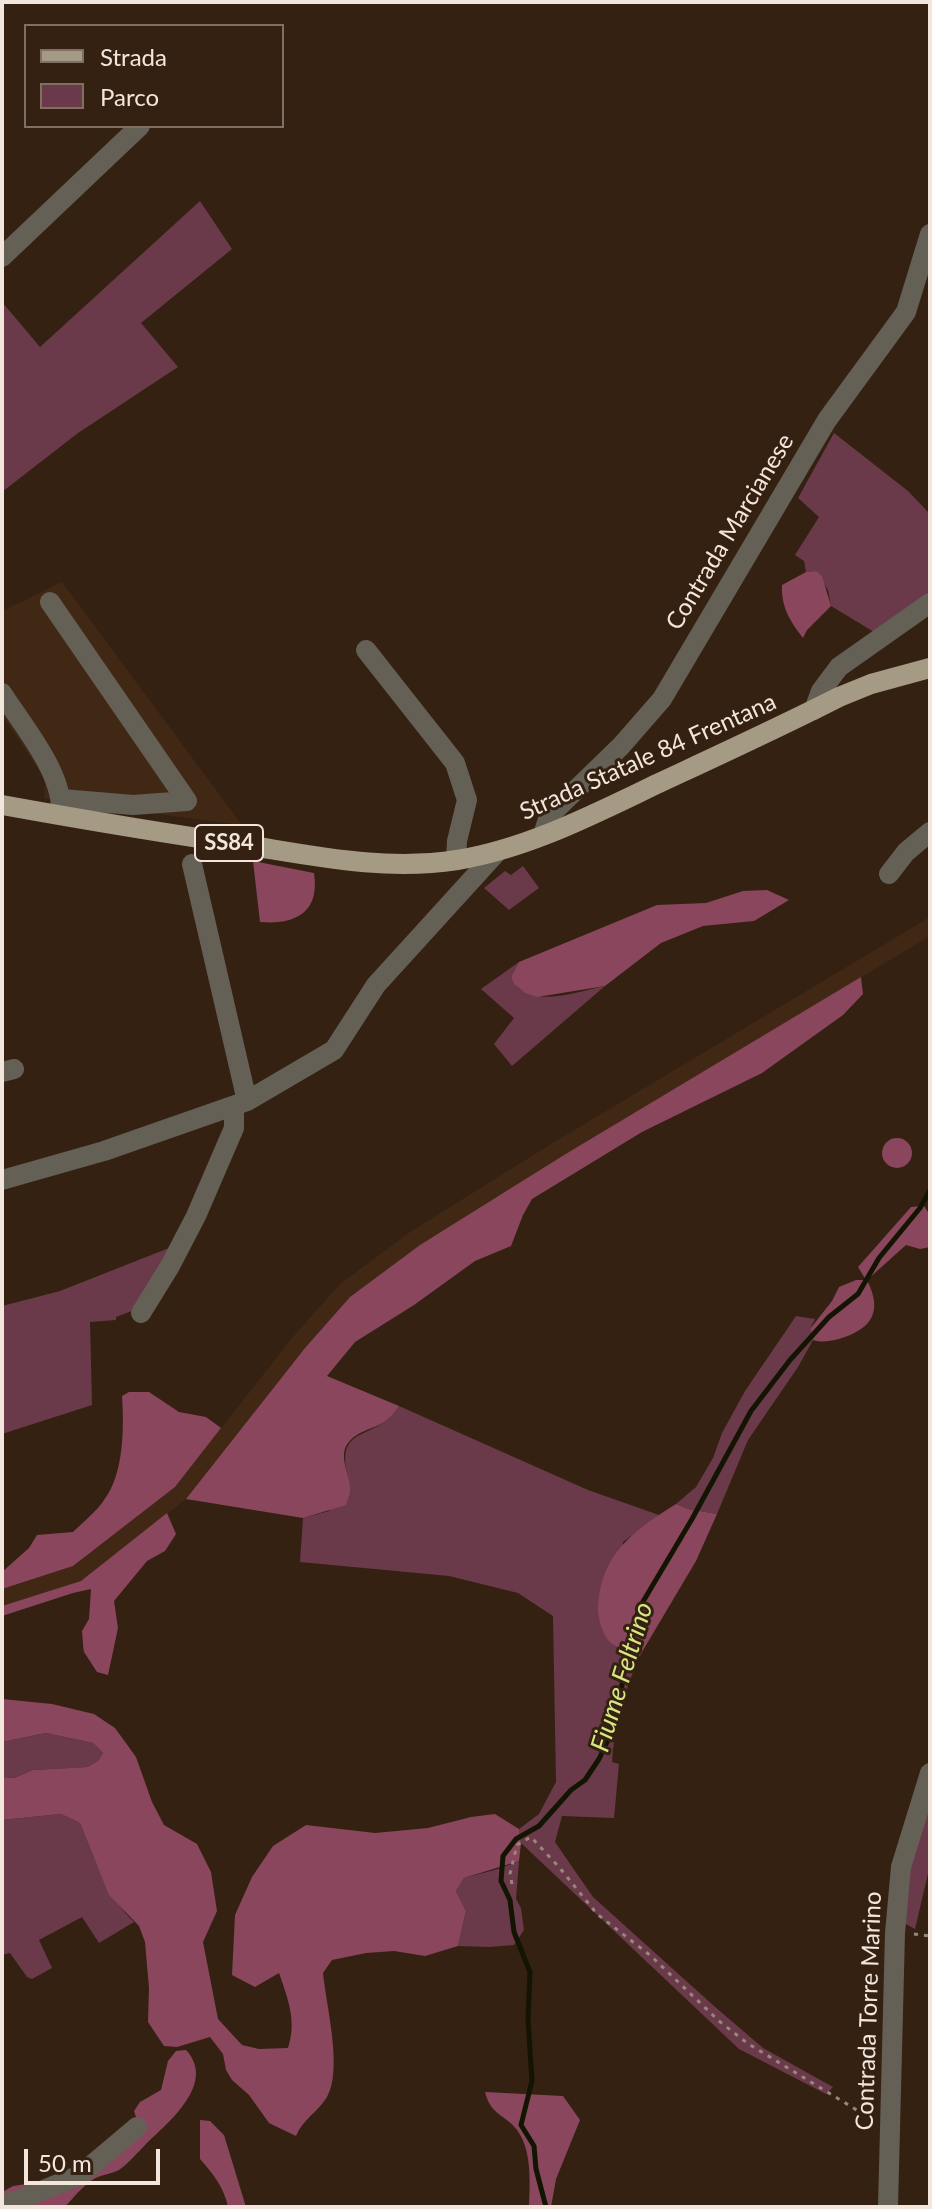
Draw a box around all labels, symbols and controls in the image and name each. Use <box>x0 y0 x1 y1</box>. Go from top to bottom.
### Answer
legend <box>24 24 284 128</box>
text: Strada <box>100 42 167 71</box>
text: Parco <box>100 82 159 111</box>
street label: Contrada Marcianese <box>660 429 800 635</box>
street label: Strada Statale 84 Frentana <box>515 687 781 827</box>
road number: SS84 <box>195 825 263 861</box>
water label: Fiume Feltrino <box>584 1599 660 1755</box>
street label: Contrada Torre Marino <box>850 1891 888 2131</box>
scale bar <box>28 2133 164 2183</box>
text: 50 m <box>38 2148 92 2177</box>

